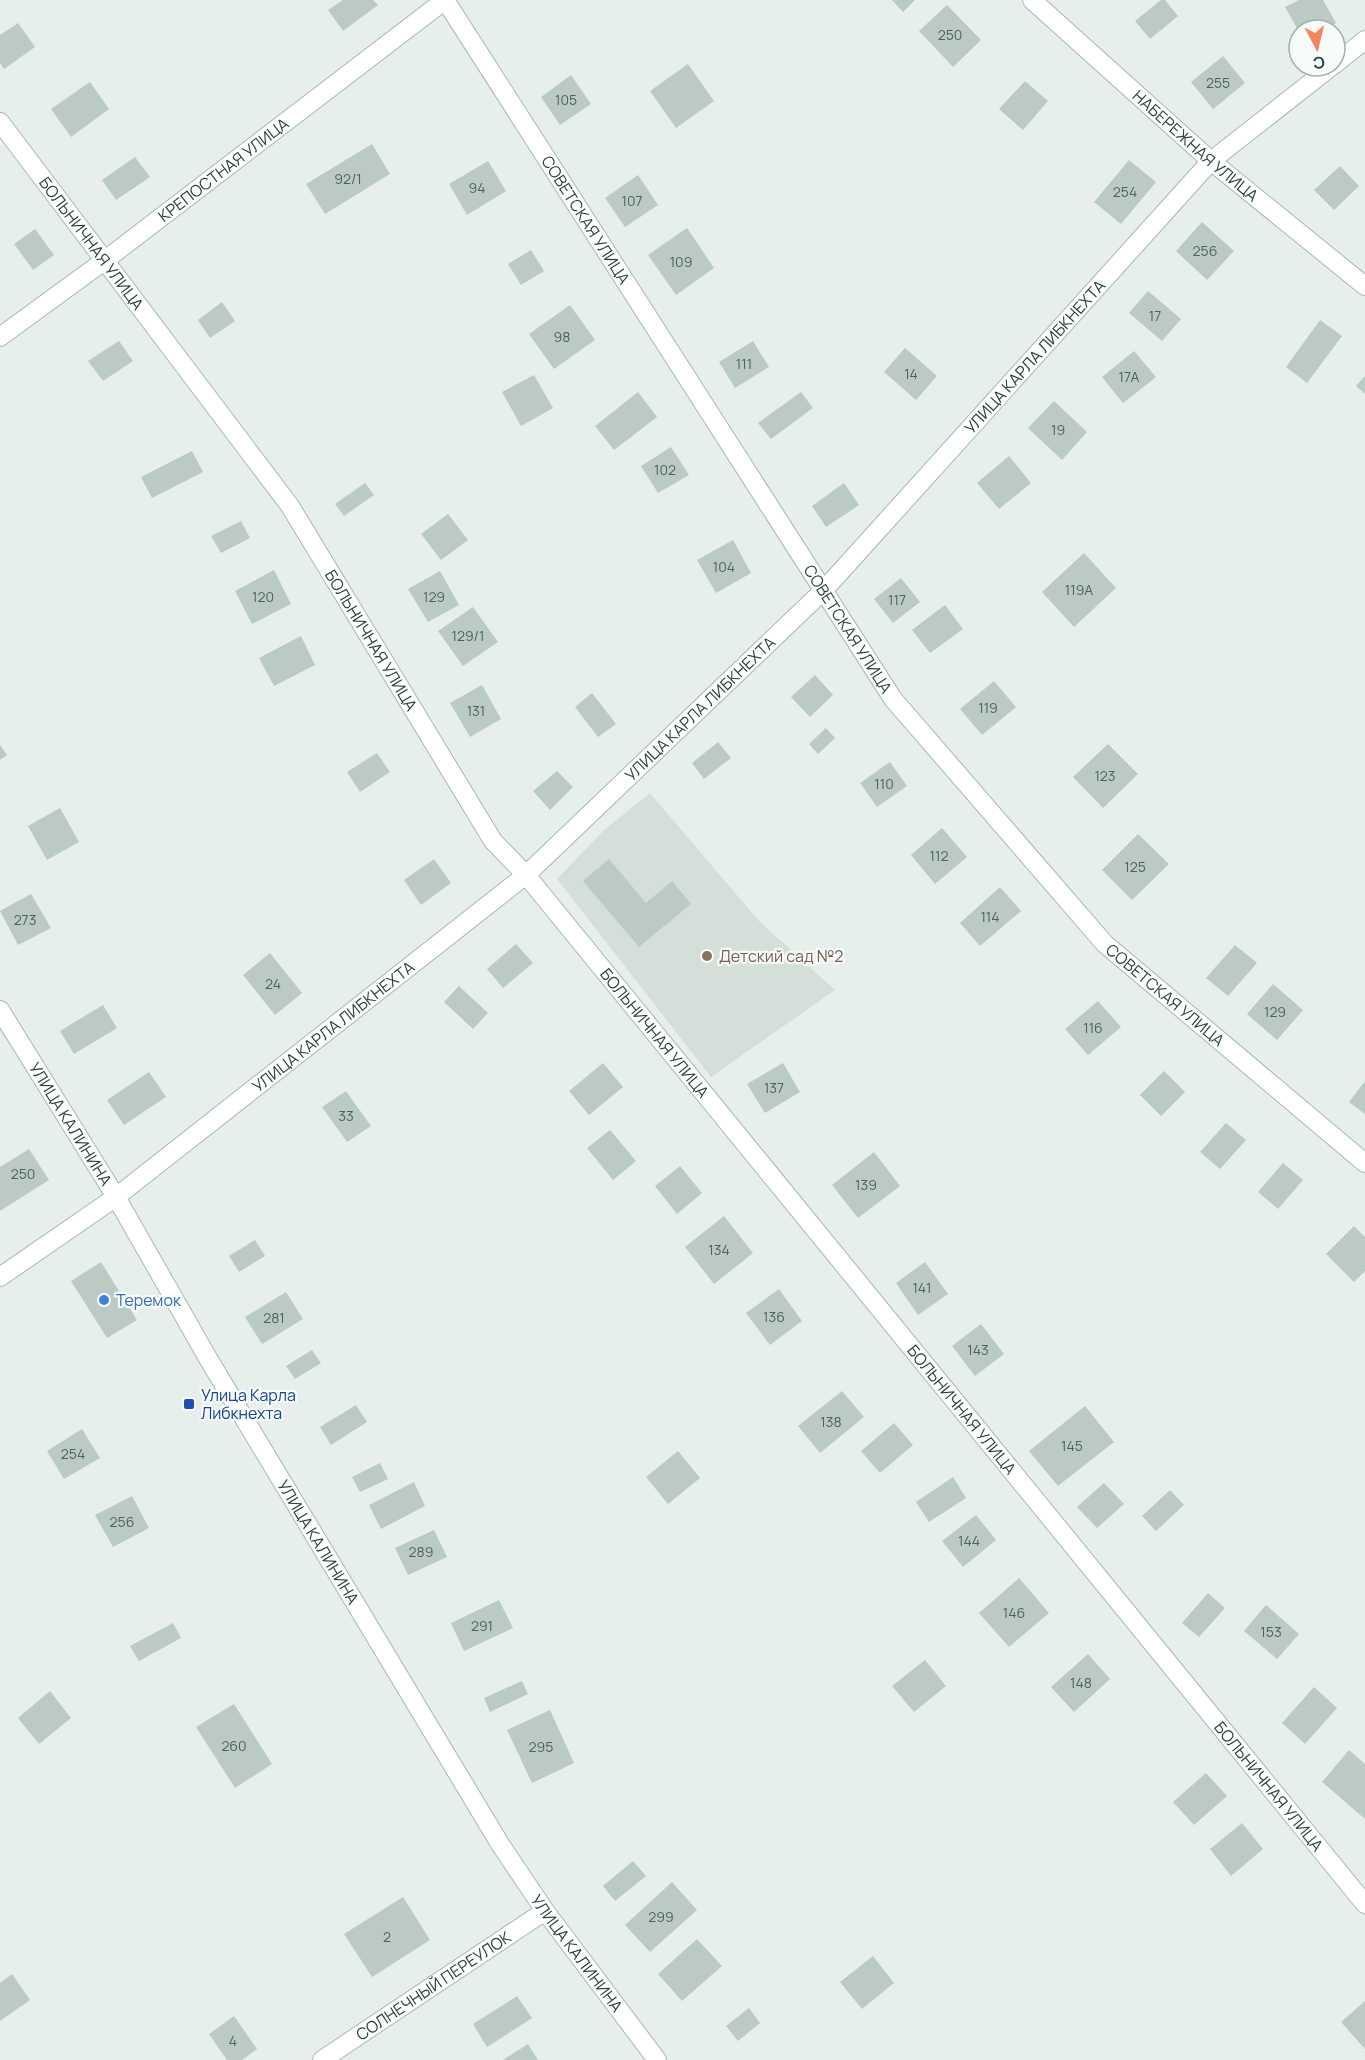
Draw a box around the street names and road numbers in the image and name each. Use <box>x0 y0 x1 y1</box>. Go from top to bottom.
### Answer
street label: НАБЕРЕЖНАЯ УЛИЦА <box>1128 85 1263 206</box>
street label: КРЕПОСТНАЯ УЛИЦА <box>153 113 293 227</box>
street label: СОВЕТСКАЯ УЛИЦА <box>537 151 635 288</box>
street label: БОЛЬНИЧНАЯ УЛИЦА <box>34 172 149 314</box>
street label: УЛИЦА КАРЛА ЛИБКНЕХТА <box>959 275 1110 438</box>
street label: СОВЕТСКАЯ УЛИЦА <box>799 560 897 697</box>
street label: БОЛЬНИЧНАЯ УЛИЦА <box>320 565 422 715</box>
street label: УЛИЦА КАРЛА ЛИБКНЕХТА <box>620 631 780 786</box>
street label: СОВЕТСКАЯ УЛИЦА <box>1101 938 1229 1051</box>
street label: УЛИЦА КАРЛА ЛИБКНЕХТА <box>247 956 419 1097</box>
street label: БОЛЬНИЧНАЯ УЛИЦА <box>595 963 714 1102</box>
street label: УЛИЦА КАЛИНИНА <box>24 1058 117 1190</box>
street label: БОЛЬНИЧНАЯ УЛИЦА <box>902 1340 1021 1479</box>
street label: УЛИЦА КАЛИНИНА <box>273 1476 364 1608</box>
street label: БОЛЬНИЧНАЯ УЛИЦА <box>1209 1717 1328 1856</box>
street label: УЛИЦА КАЛИНИНА <box>526 1890 628 2016</box>
street label: СОЛНЕЧНЫЙ ПЕРЕУЛОК <box>352 1926 516 2045</box>

